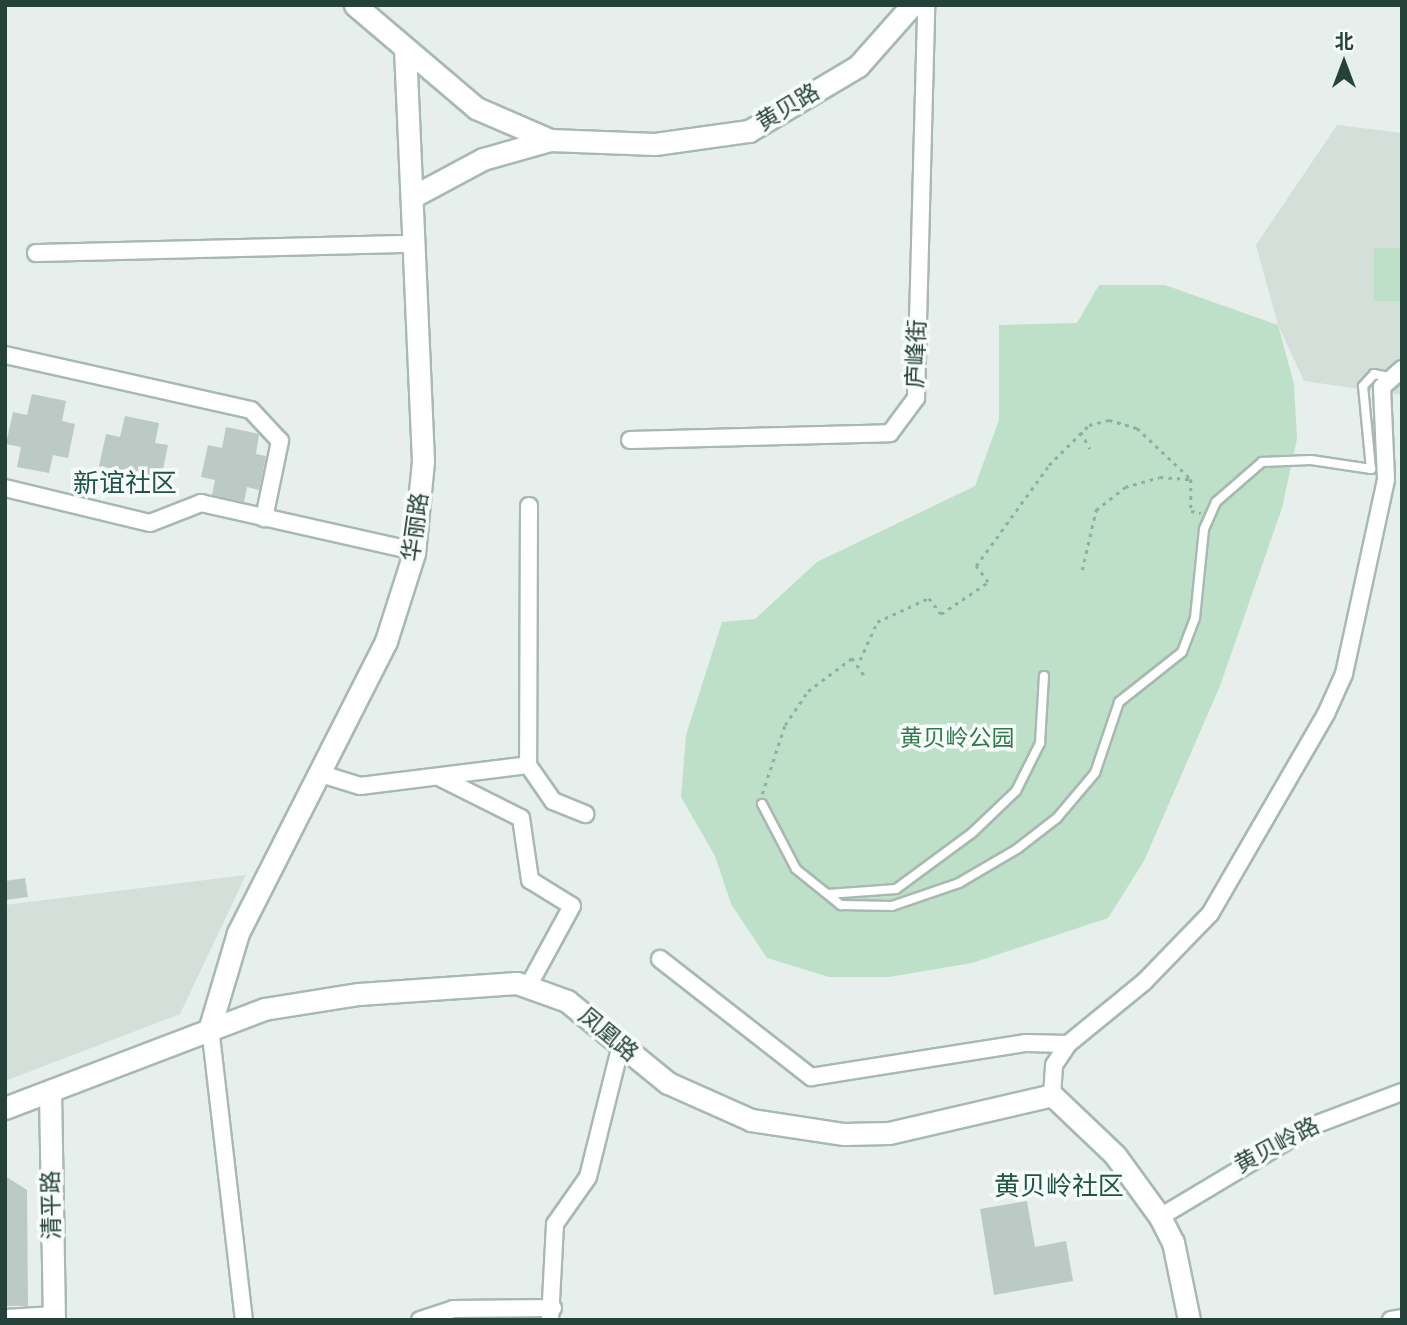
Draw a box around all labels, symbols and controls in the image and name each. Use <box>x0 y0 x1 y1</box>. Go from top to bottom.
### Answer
north arrow <box>1309 28 1379 98</box>
text: 北 <box>1334 31 1354 53</box>
street label: 黄贝路 <box>751 78 825 138</box>
street label: 庐峰街 <box>902 319 932 389</box>
district label: 新谊社区 <box>73 468 177 500</box>
street label: 华丽路 <box>398 491 434 563</box>
park label: 黄贝岭公园 <box>900 725 1014 753</box>
street label: 凤凰路 <box>573 1002 643 1068</box>
street label: 黄贝岭路 <box>1230 1112 1324 1180</box>
street label: 清平路 <box>38 1170 66 1240</box>
district label: 黄贝岭社区 <box>994 1171 1124 1203</box>

